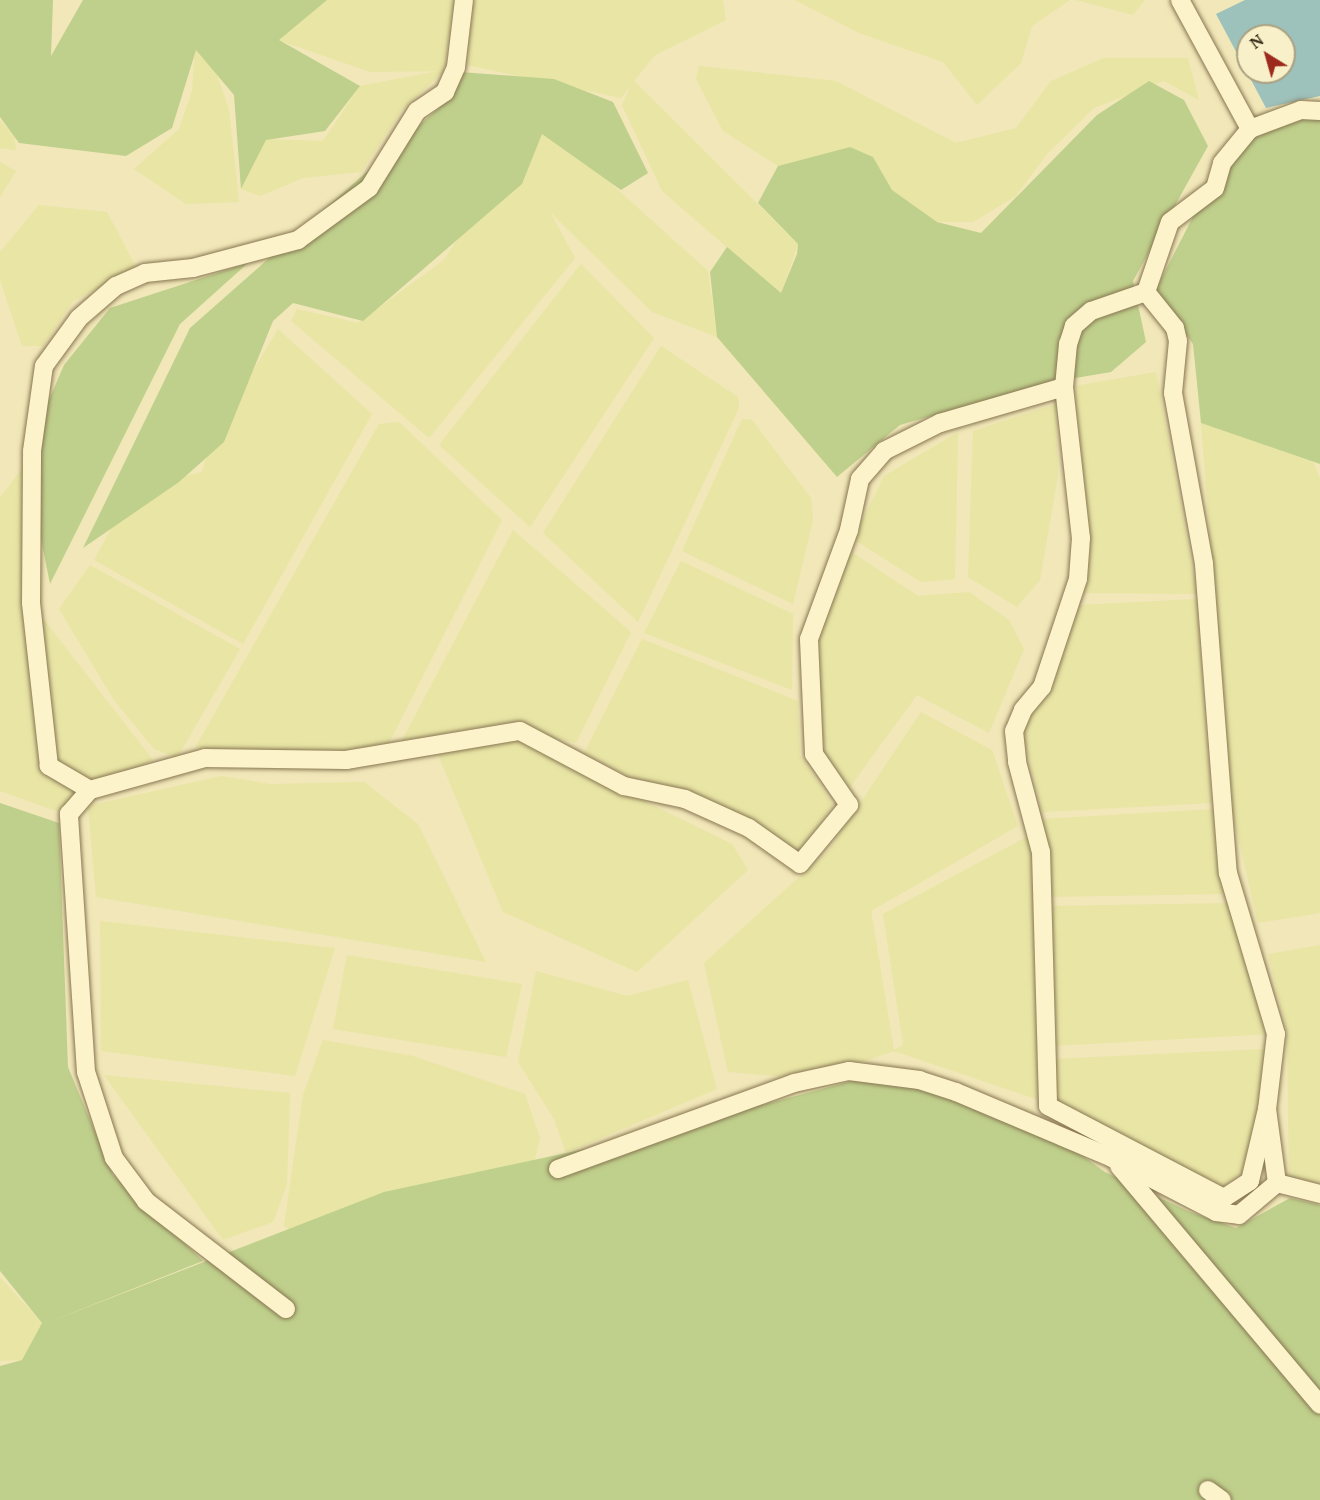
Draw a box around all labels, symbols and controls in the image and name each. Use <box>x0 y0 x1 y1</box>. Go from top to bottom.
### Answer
north arrow <box>1236 24 1296 84</box>
text: N <box>1245 29 1268 54</box>

